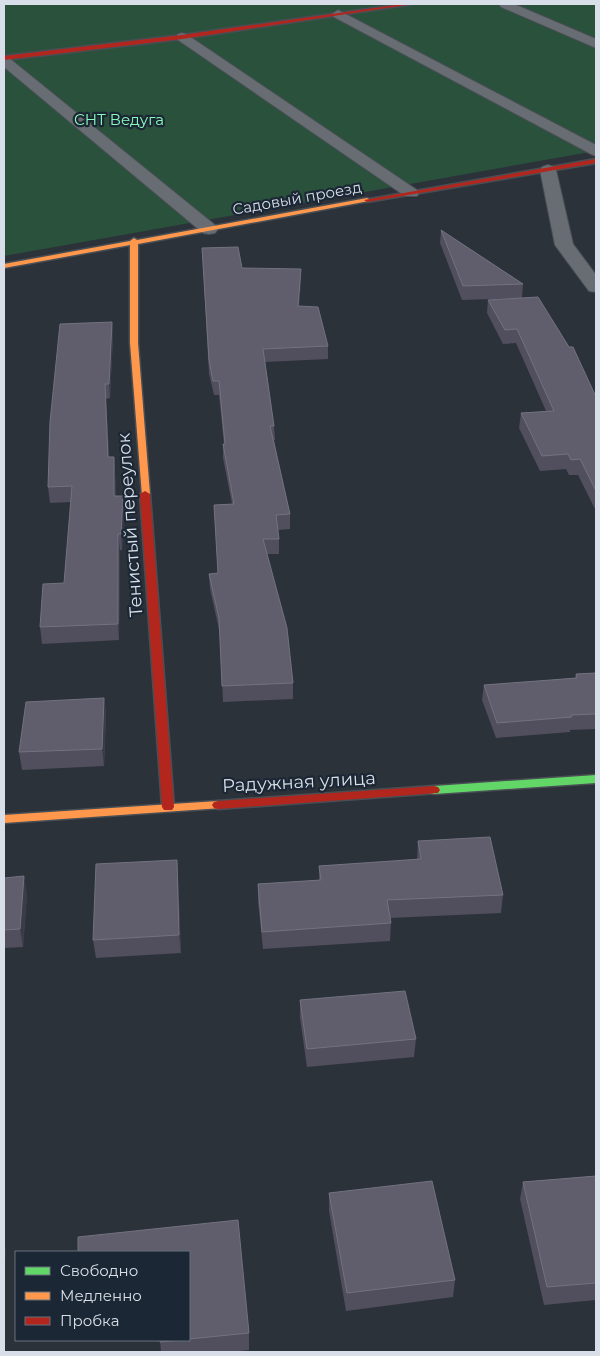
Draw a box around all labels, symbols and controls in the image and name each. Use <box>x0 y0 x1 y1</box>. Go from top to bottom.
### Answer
park label: СНТ Ведуга <box>74 110 164 129</box>
street label: Садовый проезд <box>231 177 363 219</box>
street label: Тенистый переулок <box>113 432 147 618</box>
street label: Радужная улица <box>222 767 376 797</box>
legend <box>15 1251 190 1341</box>
text: Свободно <box>60 1261 138 1280</box>
text: Медленно <box>60 1286 142 1305</box>
text: Пробка <box>60 1311 119 1330</box>

